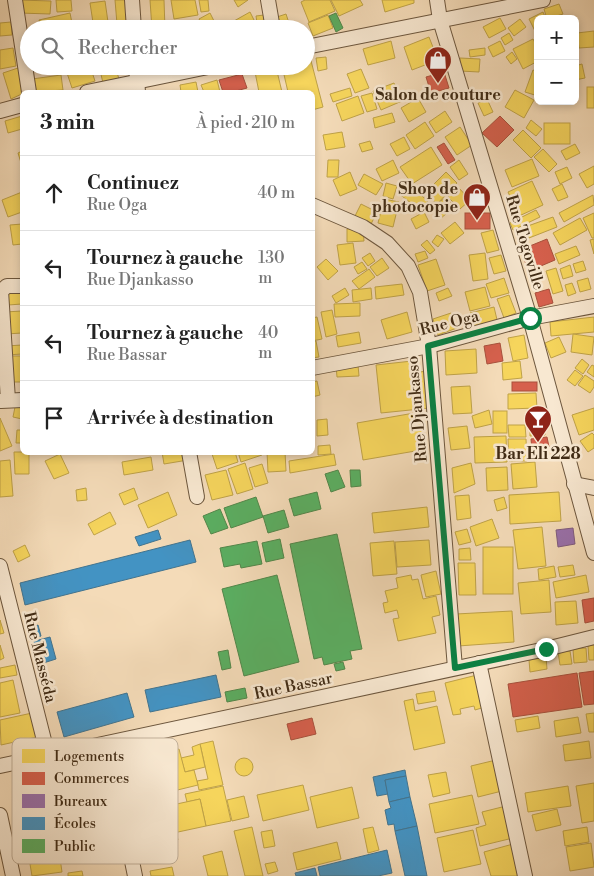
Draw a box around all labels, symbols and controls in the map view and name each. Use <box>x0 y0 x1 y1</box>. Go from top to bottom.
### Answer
map controls <box>534 15 579 105</box>
button: + <box>534 15 579 60</box>
search box <box>20 20 315 75</box>
icon: search <box>38 34 66 62</box>
text: Rechercher <box>78 36 177 60</box>
shop icon: Salon de couture <box>423 45 453 84</box>
button: − <box>534 60 579 105</box>
place label: Salon de couture <box>375 85 501 105</box>
text: 3 min <box>40 110 95 136</box>
text: À pied · 210 m <box>196 113 295 133</box>
text: Continuez <box>87 171 179 195</box>
icon: ahead <box>40 179 68 207</box>
place label: Shop de photocopie <box>372 179 458 217</box>
shop icon: Shop de photocopie <box>462 182 492 221</box>
text: 40 m <box>258 183 295 203</box>
street label: Rue Togoville <box>501 192 549 292</box>
text: Rue Oga <box>87 195 147 215</box>
text: Tournez à gauche <box>87 246 243 270</box>
text: 130 m <box>258 248 285 288</box>
icon: left <box>40 254 68 282</box>
text: Rue Djankasso <box>87 270 194 290</box>
street label: Rue Oga <box>417 306 482 340</box>
route start <box>519 307 542 330</box>
text: Tournez à gauche <box>87 321 243 345</box>
text: 40 m <box>258 323 278 363</box>
icon: left <box>40 329 68 357</box>
text: Rue Bassar <box>87 345 167 365</box>
street label: Rue Djankasso <box>402 355 432 463</box>
icon: arrive <box>40 404 68 432</box>
bar icon: Bar Eli 228 <box>523 404 553 443</box>
text: Arrivée à destination <box>87 406 273 430</box>
place label: Bar Eli 228 <box>495 444 581 464</box>
street label: Rue Masséda <box>19 610 61 706</box>
route end <box>535 638 558 661</box>
street label: Rue Bassar <box>252 668 334 704</box>
legend <box>12 738 178 864</box>
text: Logements <box>54 748 124 766</box>
text: Commerces <box>54 770 129 788</box>
text: Bureaux <box>53 793 108 811</box>
text: Écoles <box>54 813 96 833</box>
text: Public <box>54 838 95 856</box>

